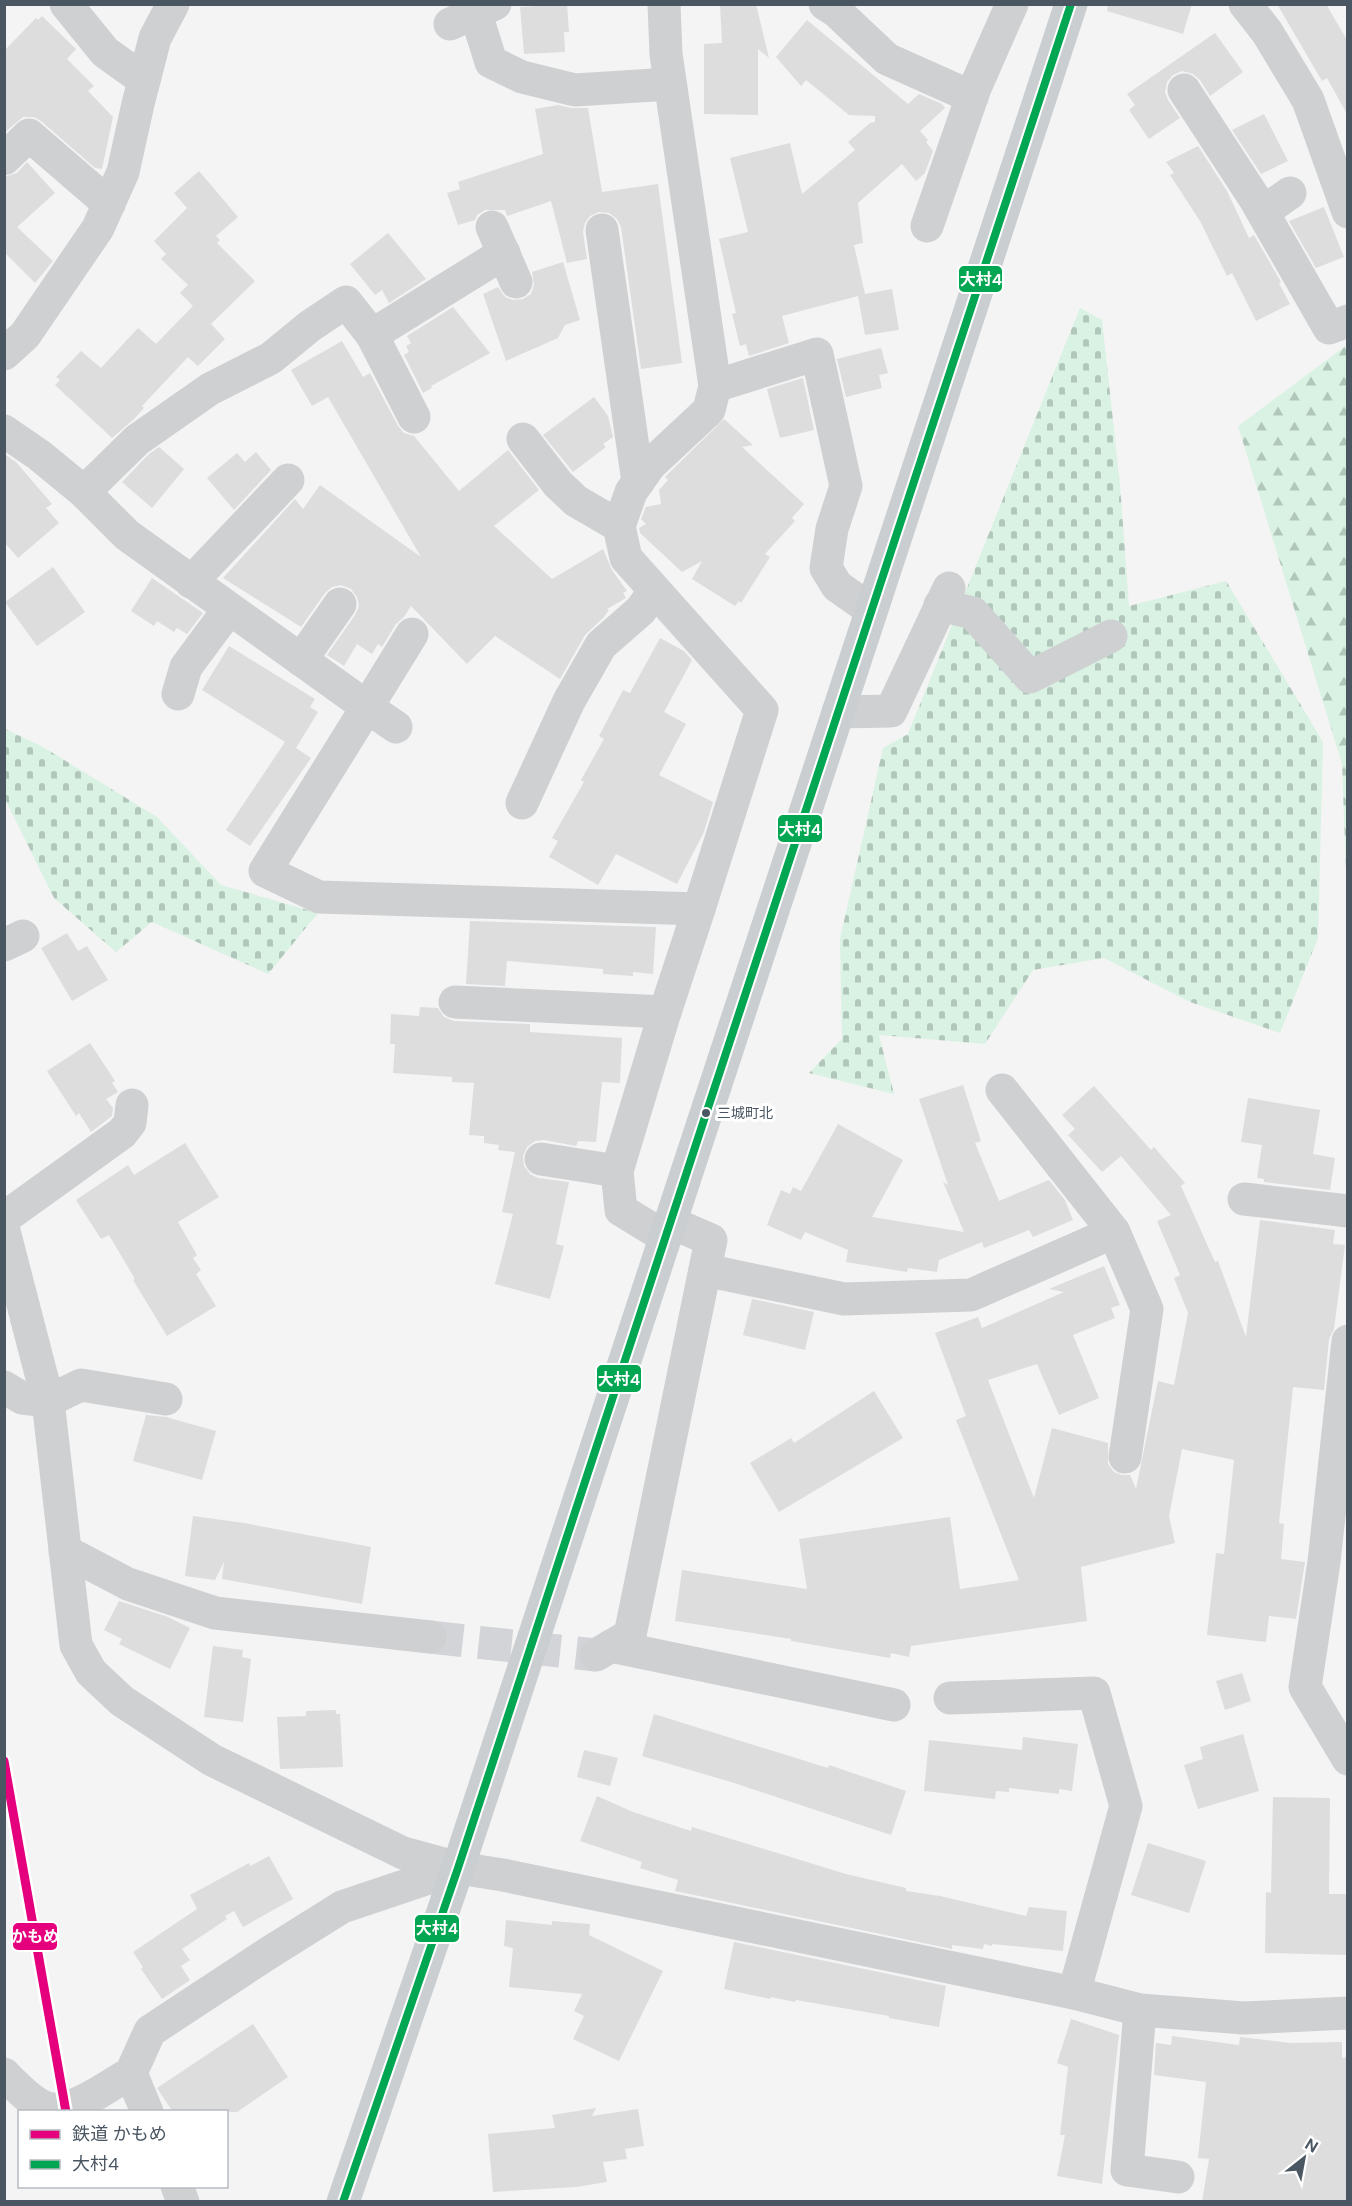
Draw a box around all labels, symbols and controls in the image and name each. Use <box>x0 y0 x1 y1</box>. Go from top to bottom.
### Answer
line badge: 大村4 <box>958 265 1003 293</box>
text: 大村4 <box>960 269 1002 290</box>
line badge: 大村4 <box>777 814 823 843</box>
text: 大村4 <box>779 819 821 840</box>
place label: 三城町北 <box>717 1104 773 1122</box>
marker: 三城町北 <box>700 1107 712 1119</box>
line badge: 大村4 <box>596 1364 642 1393</box>
text: 大村4 <box>598 1369 640 1390</box>
line badge: 大村4 <box>414 1914 460 1943</box>
text: 大村4 <box>416 1918 458 1939</box>
line badge: かもめ <box>12 1922 58 1951</box>
text: かもめ <box>11 1926 59 1947</box>
legend <box>18 2110 228 2188</box>
text: 鉄道 かもめ <box>72 2122 167 2146</box>
north arrow <box>1274 2128 1334 2188</box>
text: N <box>1301 2134 1322 2158</box>
text: 大村4 <box>72 2152 119 2176</box>

